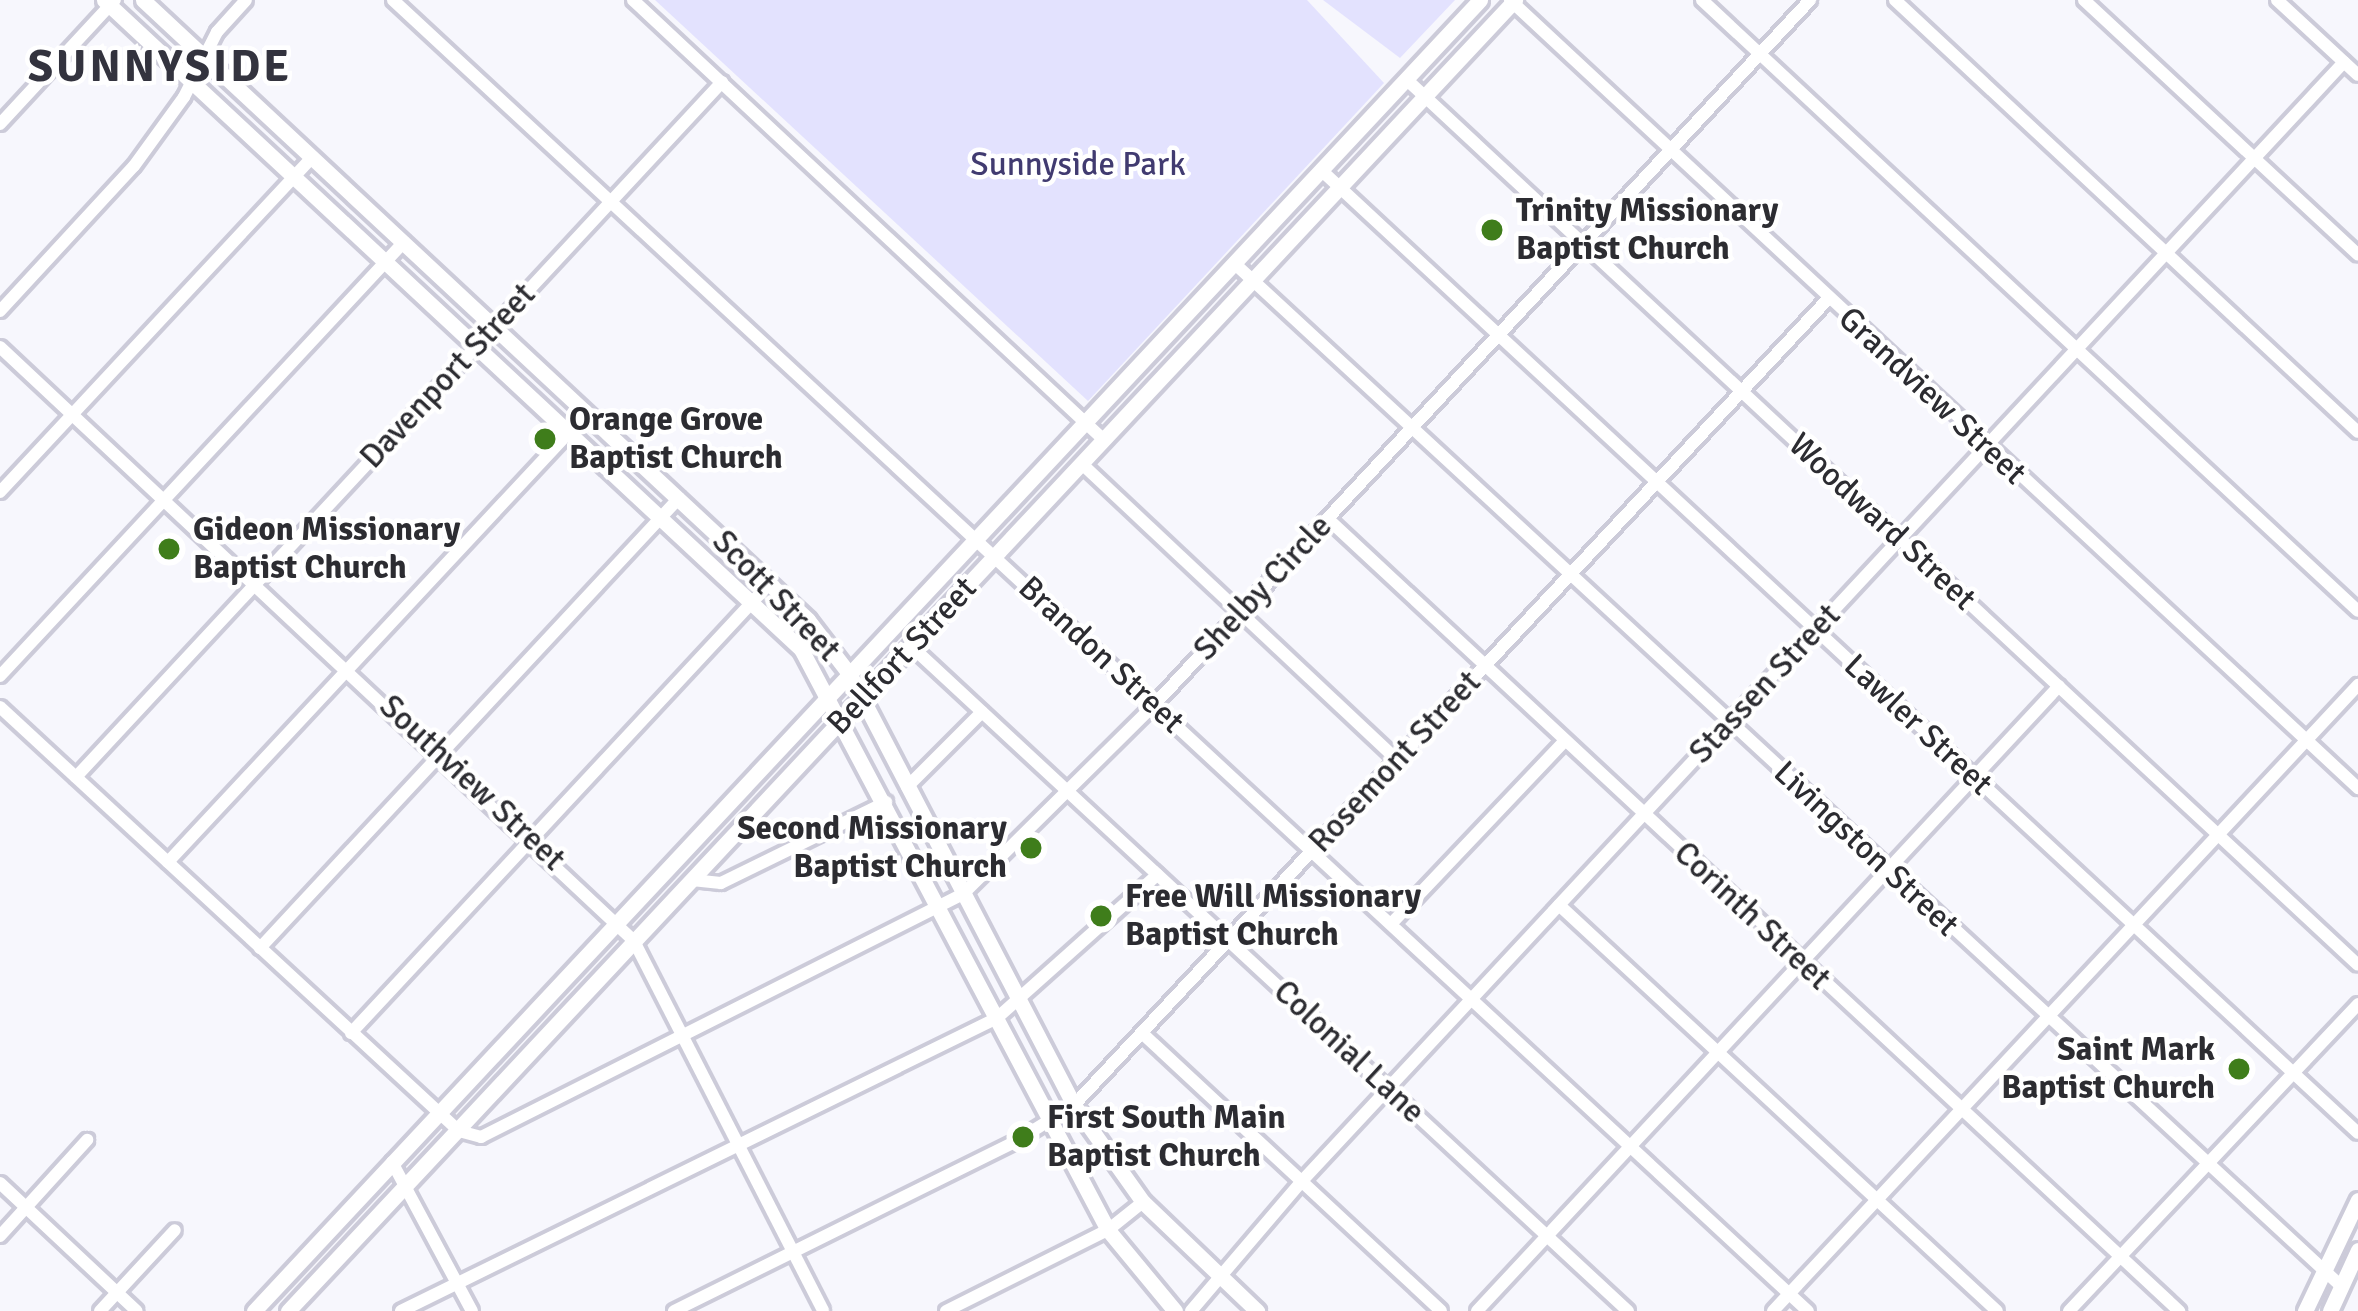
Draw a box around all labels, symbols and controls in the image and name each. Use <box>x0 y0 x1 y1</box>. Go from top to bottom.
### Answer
district label: SUNNYSIDE <box>28 40 292 94</box>
park label: Sunnyside Park <box>970 145 1186 185</box>
place label: Trinity Missionary Baptist Church <box>1516 191 1778 269</box>
marker: Trinity Missionary Baptist Church <box>1479 217 1505 243</box>
street label: Davenport Street <box>352 275 544 477</box>
street label: Grandview Street <box>1830 299 2034 493</box>
place label: Orange Grove Baptist Church <box>569 400 783 478</box>
street label: Woodward Street <box>1780 425 1984 619</box>
marker: Orange Grove Baptist Church <box>532 426 558 452</box>
street label: Shelby Circle <box>1186 507 1340 669</box>
place label: Gideon Missionary Baptist Church <box>193 510 461 588</box>
street label: Scott Street <box>704 522 848 670</box>
marker: Gideon Missionary Baptist Church <box>156 536 182 562</box>
street label: Brandon Street <box>1010 568 1192 742</box>
street label: Bellfort Street <box>819 569 985 743</box>
street label: Stassen Street <box>1681 596 1849 772</box>
street label: Lawler Street <box>1836 646 2000 804</box>
street label: Rosemont Street <box>1301 663 1489 861</box>
street label: Southview Street <box>371 687 573 879</box>
street label: Livingston Street <box>1765 753 1967 945</box>
place label: Second Missionary Baptist Church <box>737 809 1007 887</box>
street label: Corinth Street <box>1666 834 1838 998</box>
marker: Second Missionary Baptist Church <box>1018 835 1044 861</box>
place label: Free Will Missionary Baptist Church <box>1125 877 1421 955</box>
marker: Free Will Missionary Baptist Church <box>1088 903 1114 929</box>
street label: Colonial Lane <box>1265 972 1433 1132</box>
place label: Saint Mark Baptist Church <box>2001 1030 2215 1108</box>
marker: Saint Mark Baptist Church <box>2226 1056 2252 1082</box>
place label: First South Main Baptist Church <box>1047 1098 1286 1176</box>
marker: First South Main Baptist Church <box>1010 1124 1036 1150</box>

